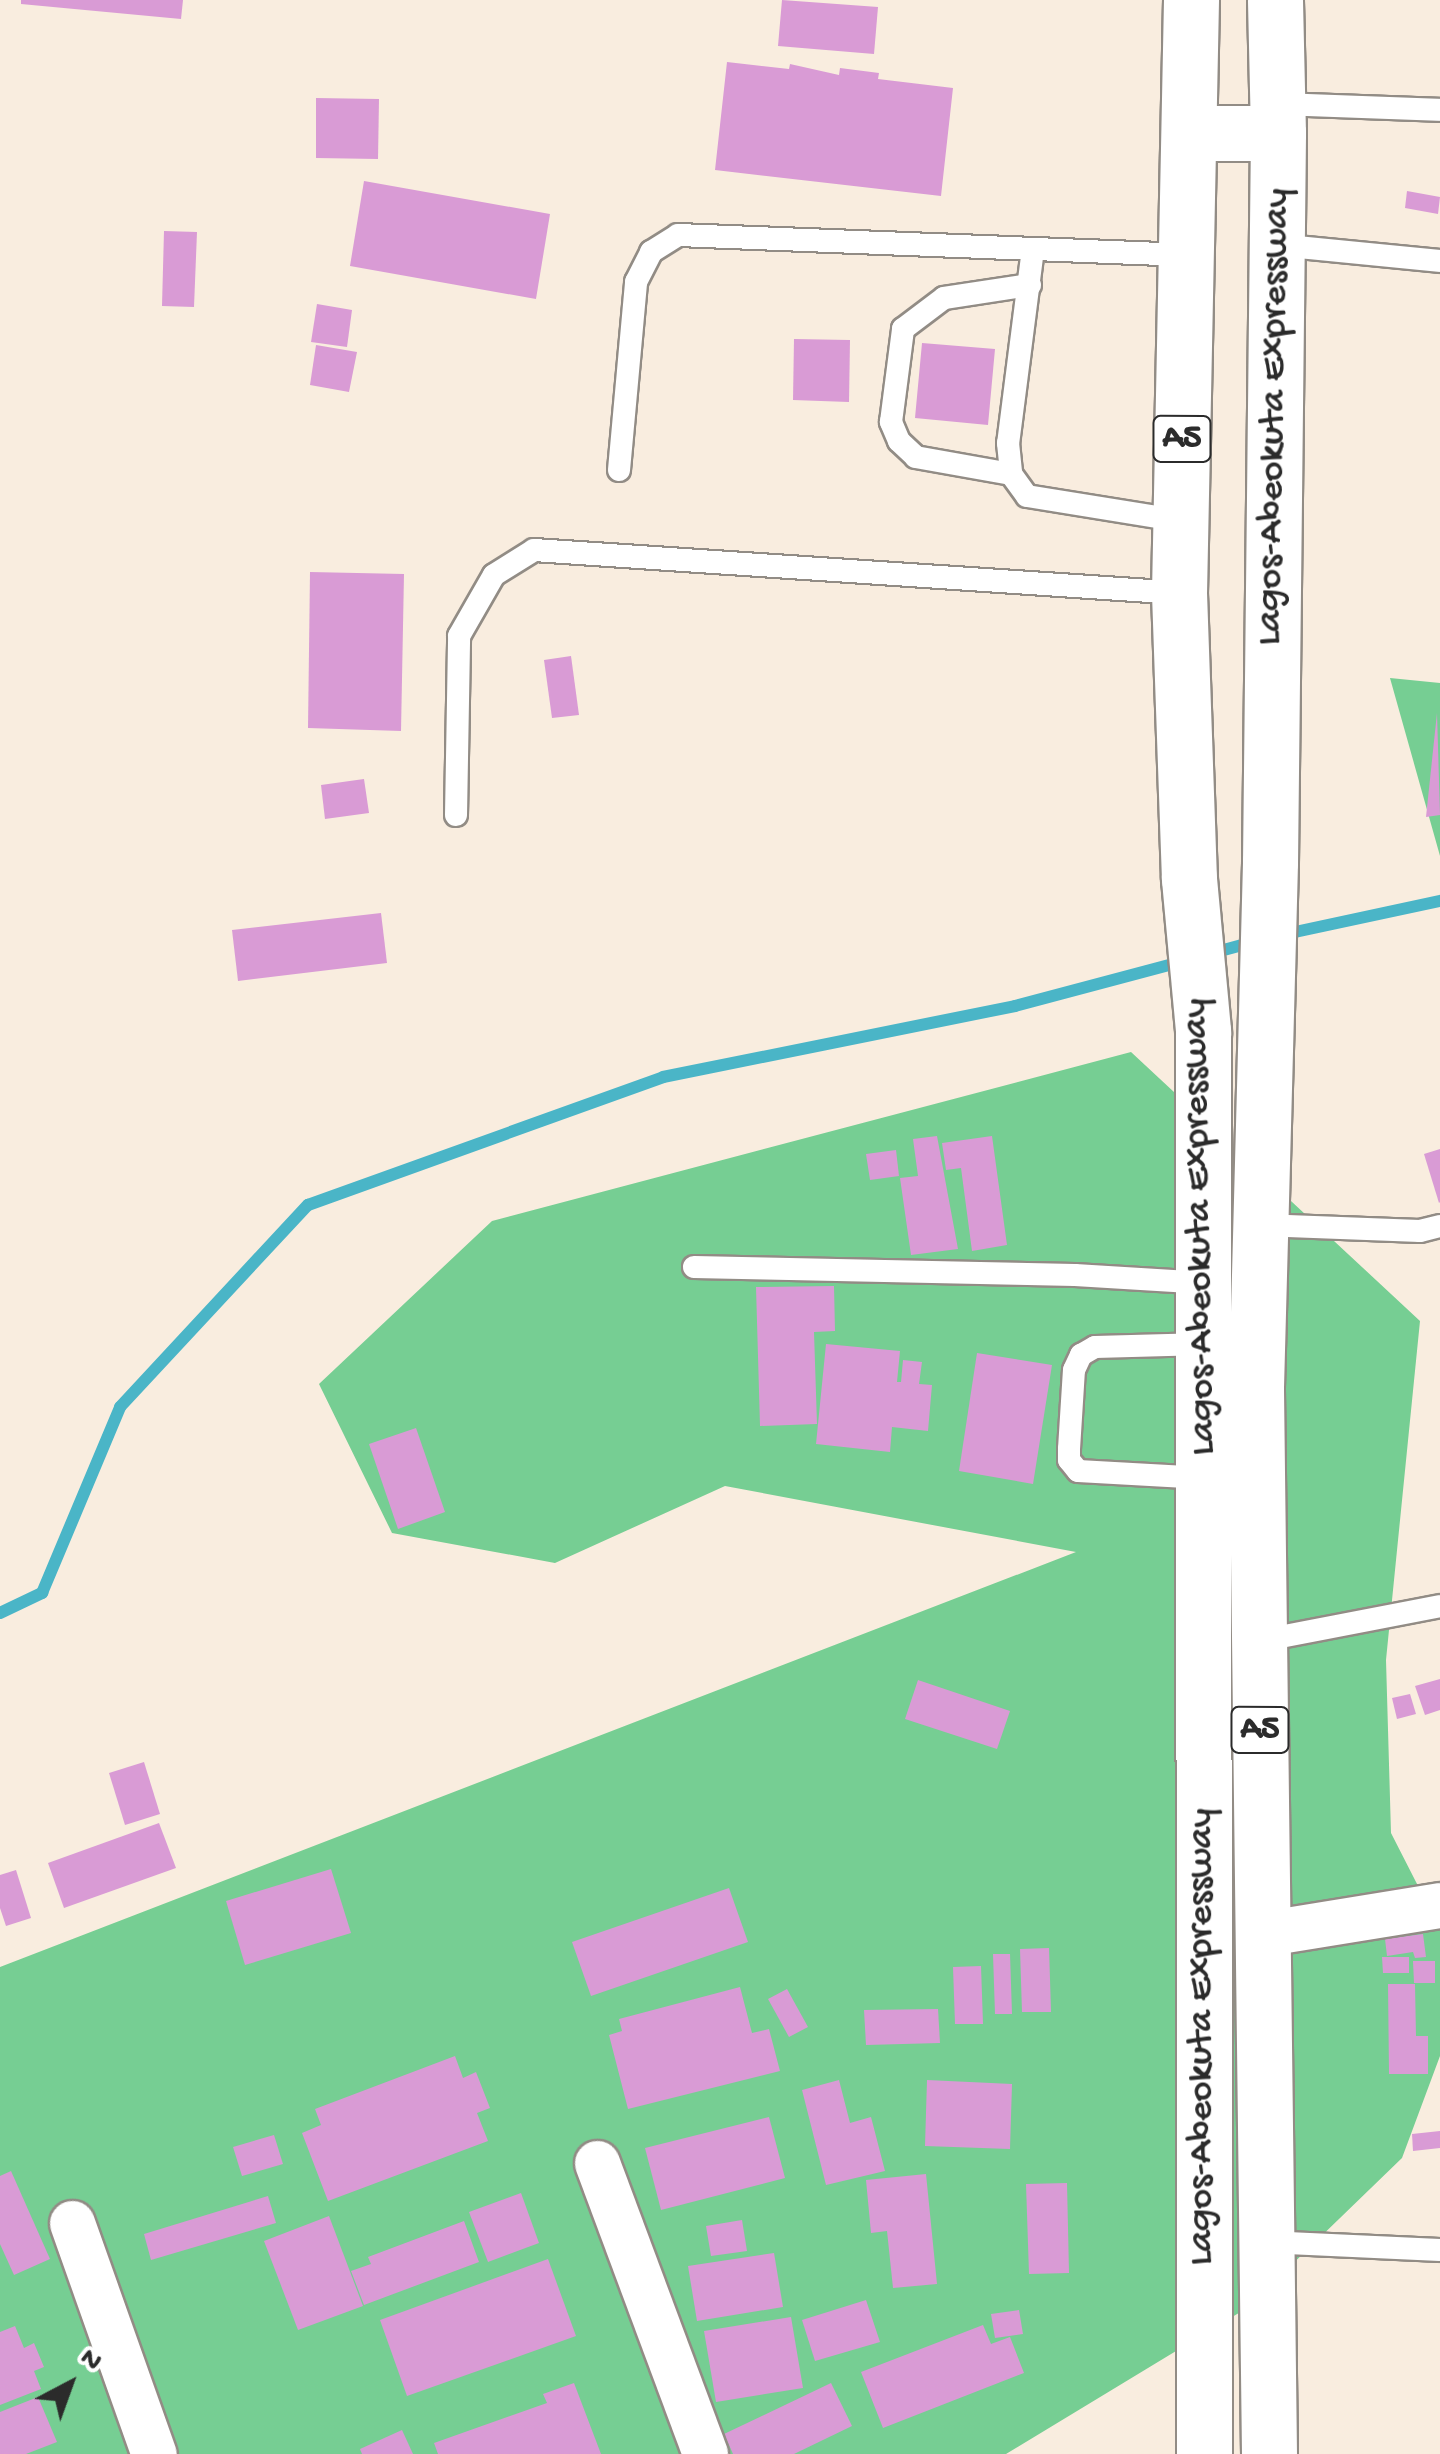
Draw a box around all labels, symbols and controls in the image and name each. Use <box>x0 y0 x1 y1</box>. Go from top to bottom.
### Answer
street label: Lagos-Abeokuta Expressway <box>1248 188 1302 646</box>
road number: A5 <box>1152 409 1212 469</box>
street label: Lagos-Abeokuta Expressway <box>1174 998 1228 1456</box>
road number: A5 <box>1230 1700 1290 1760</box>
street label: Lagos-Abeokuta Expressway <box>1180 1808 1226 2266</box>
north arrow <box>20 2334 120 2434</box>
text: N <box>72 2343 108 2379</box>

